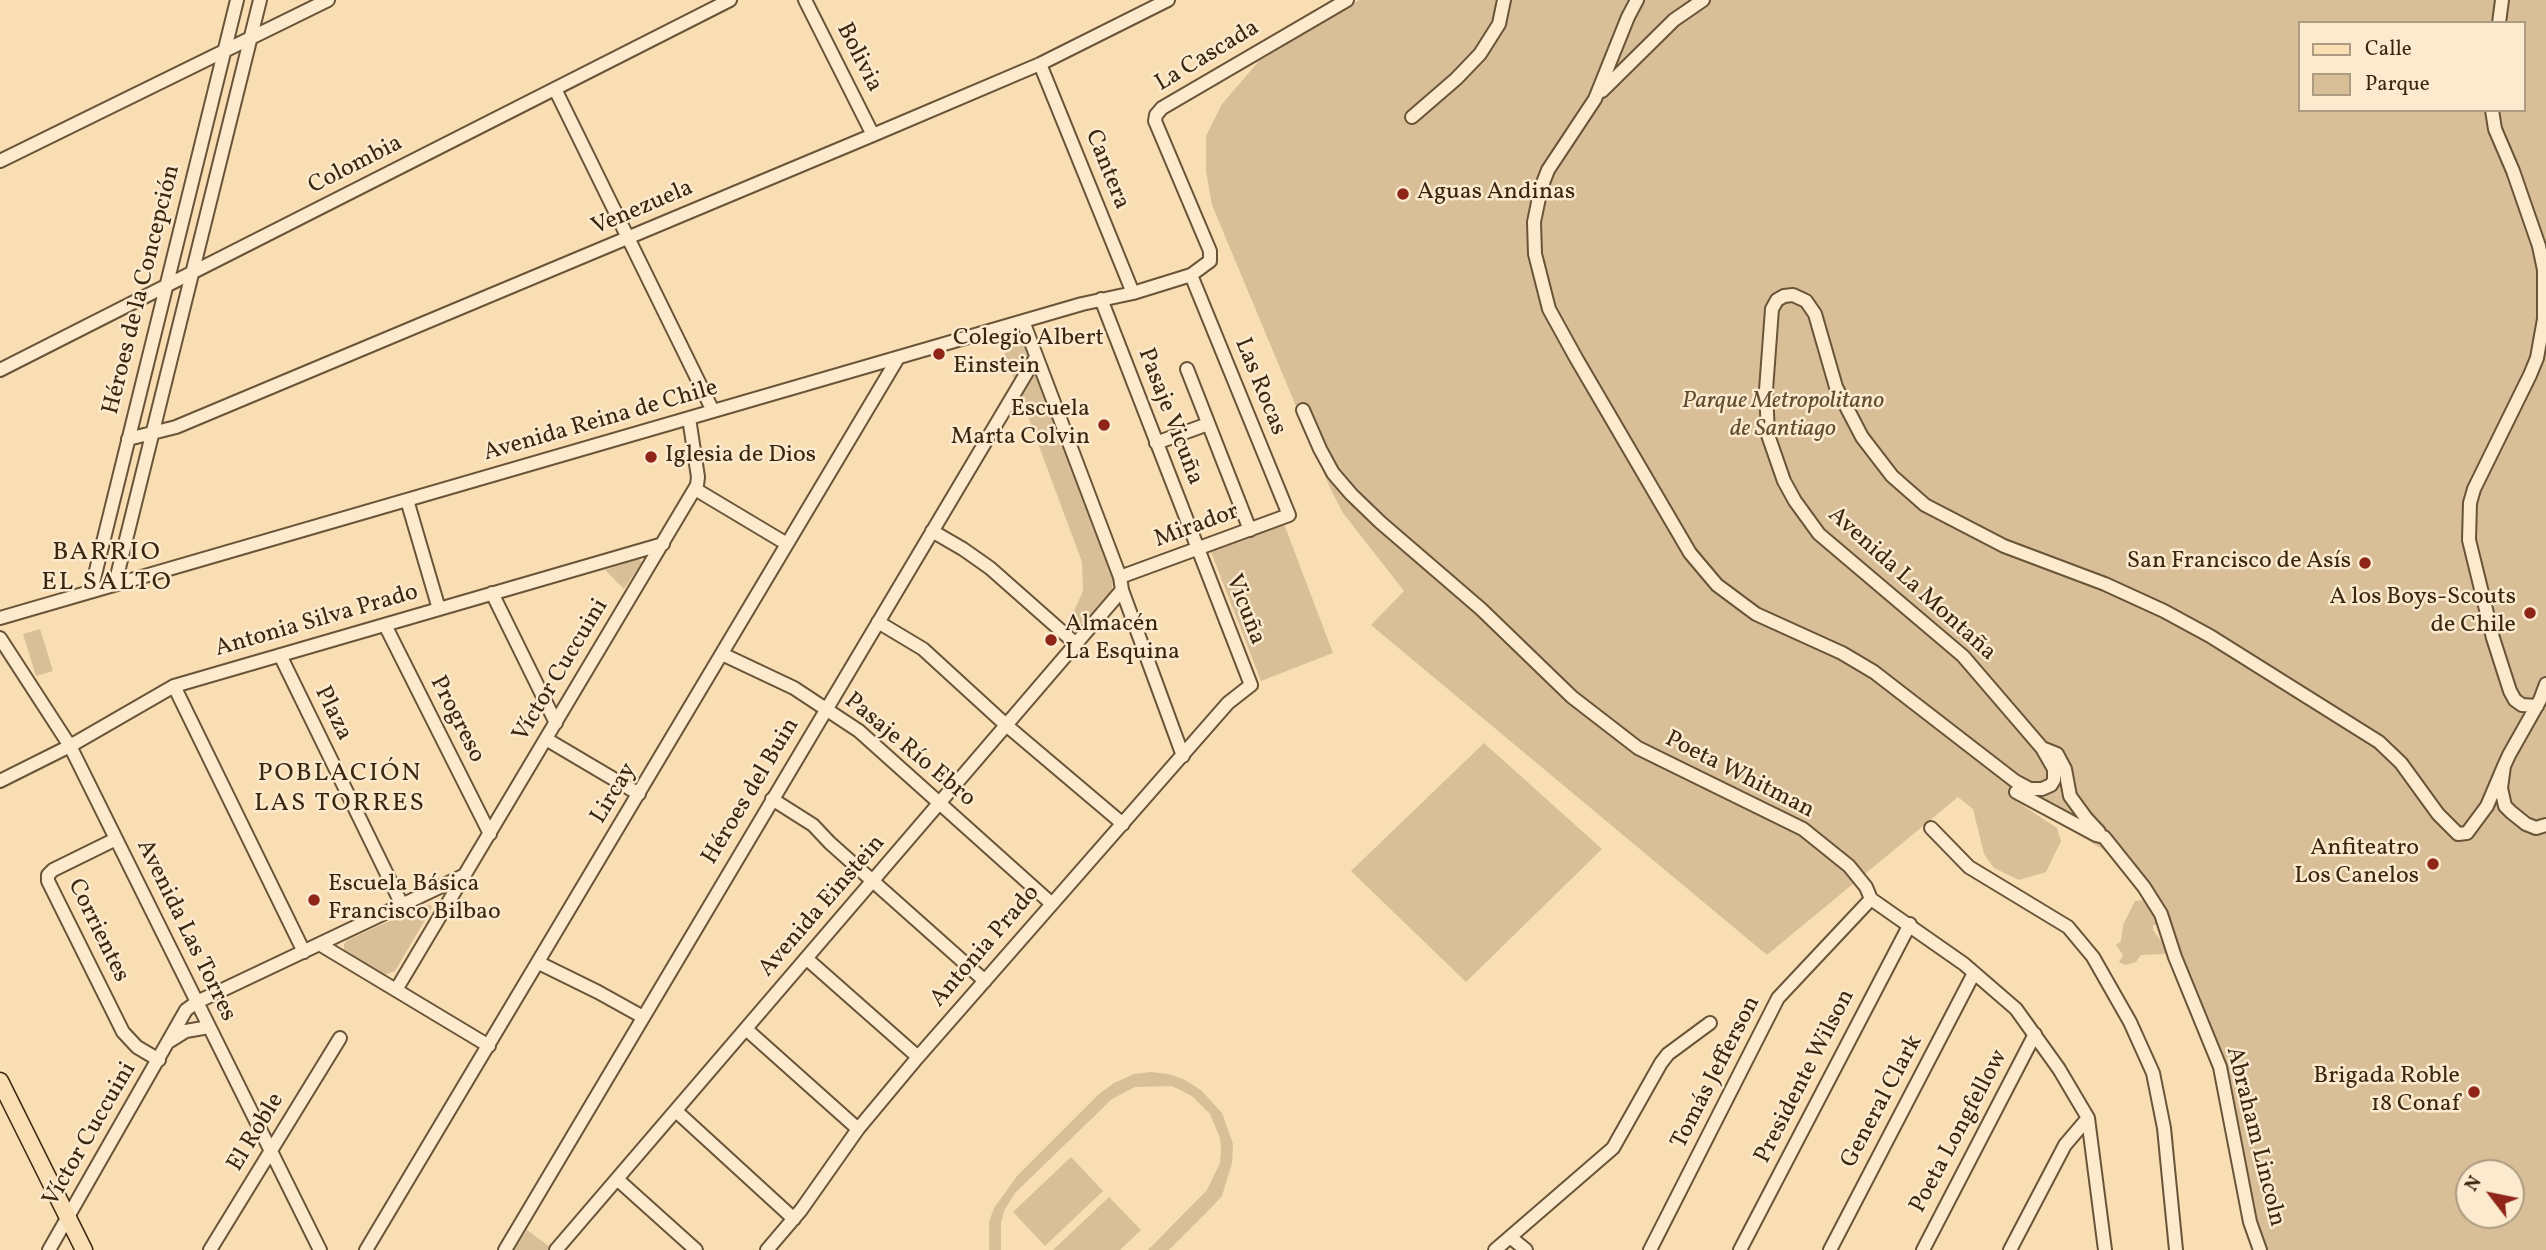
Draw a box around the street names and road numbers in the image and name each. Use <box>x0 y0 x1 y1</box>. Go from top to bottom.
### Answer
street label: La Cascada <box>1151 15 1265 99</box>
street label: Bolivia <box>828 19 888 97</box>
street label: Cantera <box>1077 126 1135 214</box>
street label: Colombia <box>304 130 408 202</box>
street label: Héroes de la Concepción <box>98 162 188 418</box>
street label: Venezuela <box>588 175 698 243</box>
street label: Las Rocas <box>1227 334 1291 440</box>
street label: Pasaje Vicuña <box>1130 345 1208 489</box>
street label: Avenida Reina de Chile <box>481 375 721 469</box>
street label: Mirador <box>1151 498 1243 556</box>
street label: Avenida La Montaña <box>1821 502 2001 668</box>
street label: Vicuña <box>1217 571 1271 649</box>
street label: Antonia Silva Prado <box>212 579 422 665</box>
street label: Víctor Cuccuini <box>508 594 616 748</box>
street label: Progreso <box>422 672 490 768</box>
street label: Plaza <box>307 682 357 746</box>
street label: Pasaje Río Ebro <box>837 688 981 814</box>
street label: Héroes del Buin <box>697 714 807 870</box>
street label: Poeta Whitman <box>1659 726 1819 826</box>
street label: Lircay <box>586 758 644 830</box>
street label: Avenida Einstein <box>754 830 892 984</box>
street label: Avenida Las Torres <box>129 836 241 1026</box>
street label: Corrientes <box>60 875 134 987</box>
street label: Antonia Prado <box>925 880 1047 1014</box>
street label: Presidente Wilson <box>1750 985 1862 1169</box>
street label: Tomás Jefferson <box>1666 992 1768 1154</box>
street label: General Clark <box>1836 1031 1930 1173</box>
street label: Abraham Lincoln <box>2218 1044 2290 1230</box>
street label: Poeta Longfellow <box>1905 1045 2015 1219</box>
street label: Víctor Cuccuini <box>38 1058 144 1212</box>
street label: El Roble <box>222 1089 292 1177</box>

